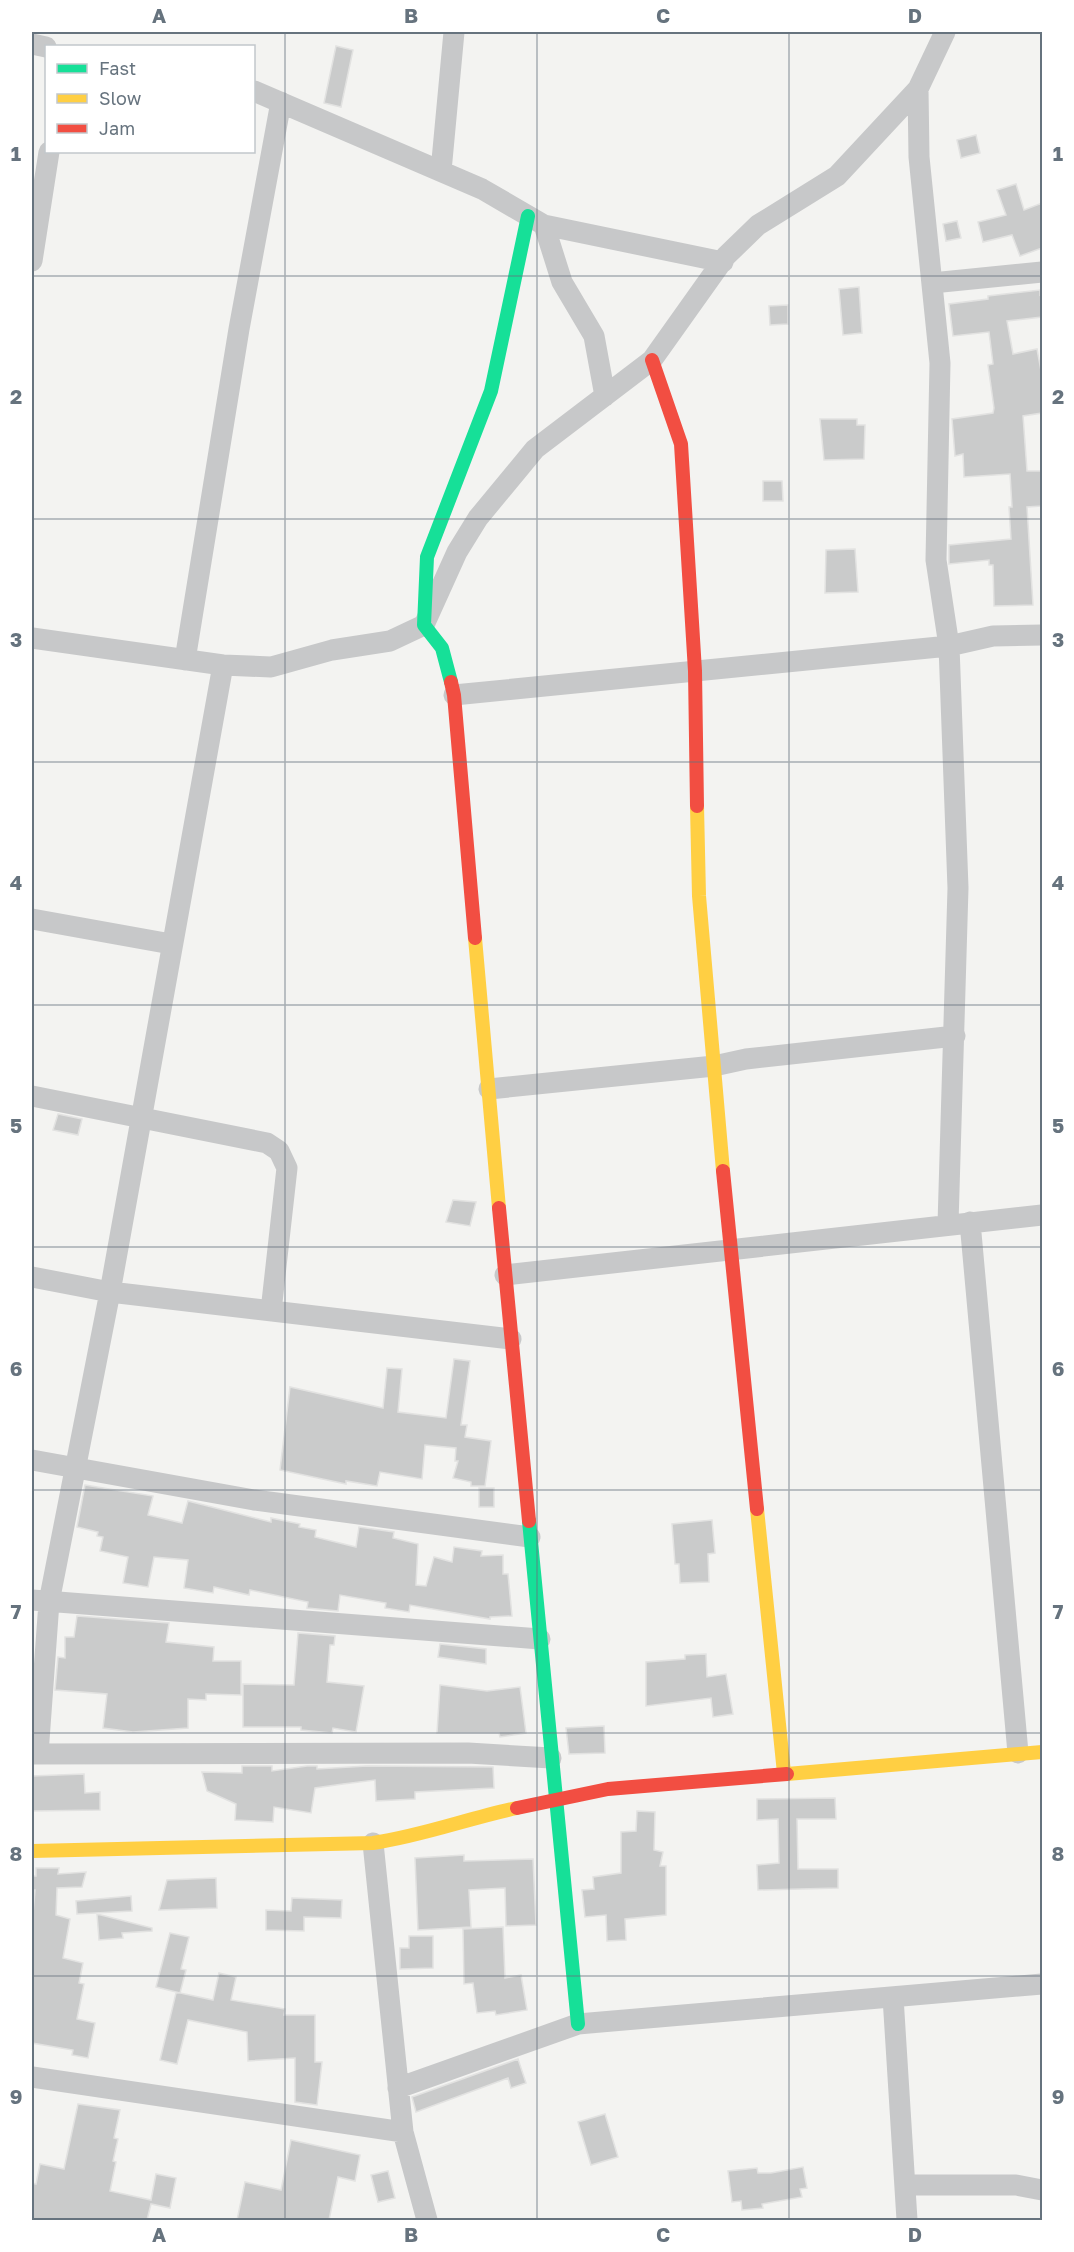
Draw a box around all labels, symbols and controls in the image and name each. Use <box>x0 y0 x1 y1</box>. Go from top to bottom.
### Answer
text: A <box>152 3 166 27</box>
text: B <box>404 3 418 27</box>
text: C <box>656 3 670 27</box>
text: D <box>908 3 922 27</box>
legend <box>45 45 255 153</box>
text: Fast <box>99 57 136 79</box>
text: Slow <box>99 87 142 109</box>
text: Jam <box>99 117 135 139</box>
text: 1 <box>11 141 21 165</box>
text: 1 <box>1053 141 1063 165</box>
text: 2 <box>10 384 22 408</box>
text: 2 <box>1052 384 1064 408</box>
text: 3 <box>10 627 22 651</box>
text: 3 <box>1052 627 1064 651</box>
text: 4 <box>10 870 22 894</box>
text: 4 <box>1052 870 1064 894</box>
text: 5 <box>10 1113 22 1137</box>
text: 5 <box>1052 1113 1064 1137</box>
text: 6 <box>10 1356 22 1380</box>
text: 6 <box>1052 1356 1064 1380</box>
text: 7 <box>11 1599 22 1623</box>
text: 7 <box>1053 1599 1064 1623</box>
text: 8 <box>10 1841 22 1865</box>
text: 8 <box>1052 1841 1064 1865</box>
text: 9 <box>10 2084 22 2108</box>
text: 9 <box>1052 2084 1064 2108</box>
text: A <box>152 2222 166 2246</box>
text: B <box>404 2222 418 2246</box>
text: C <box>656 2222 670 2246</box>
text: D <box>908 2222 922 2246</box>

